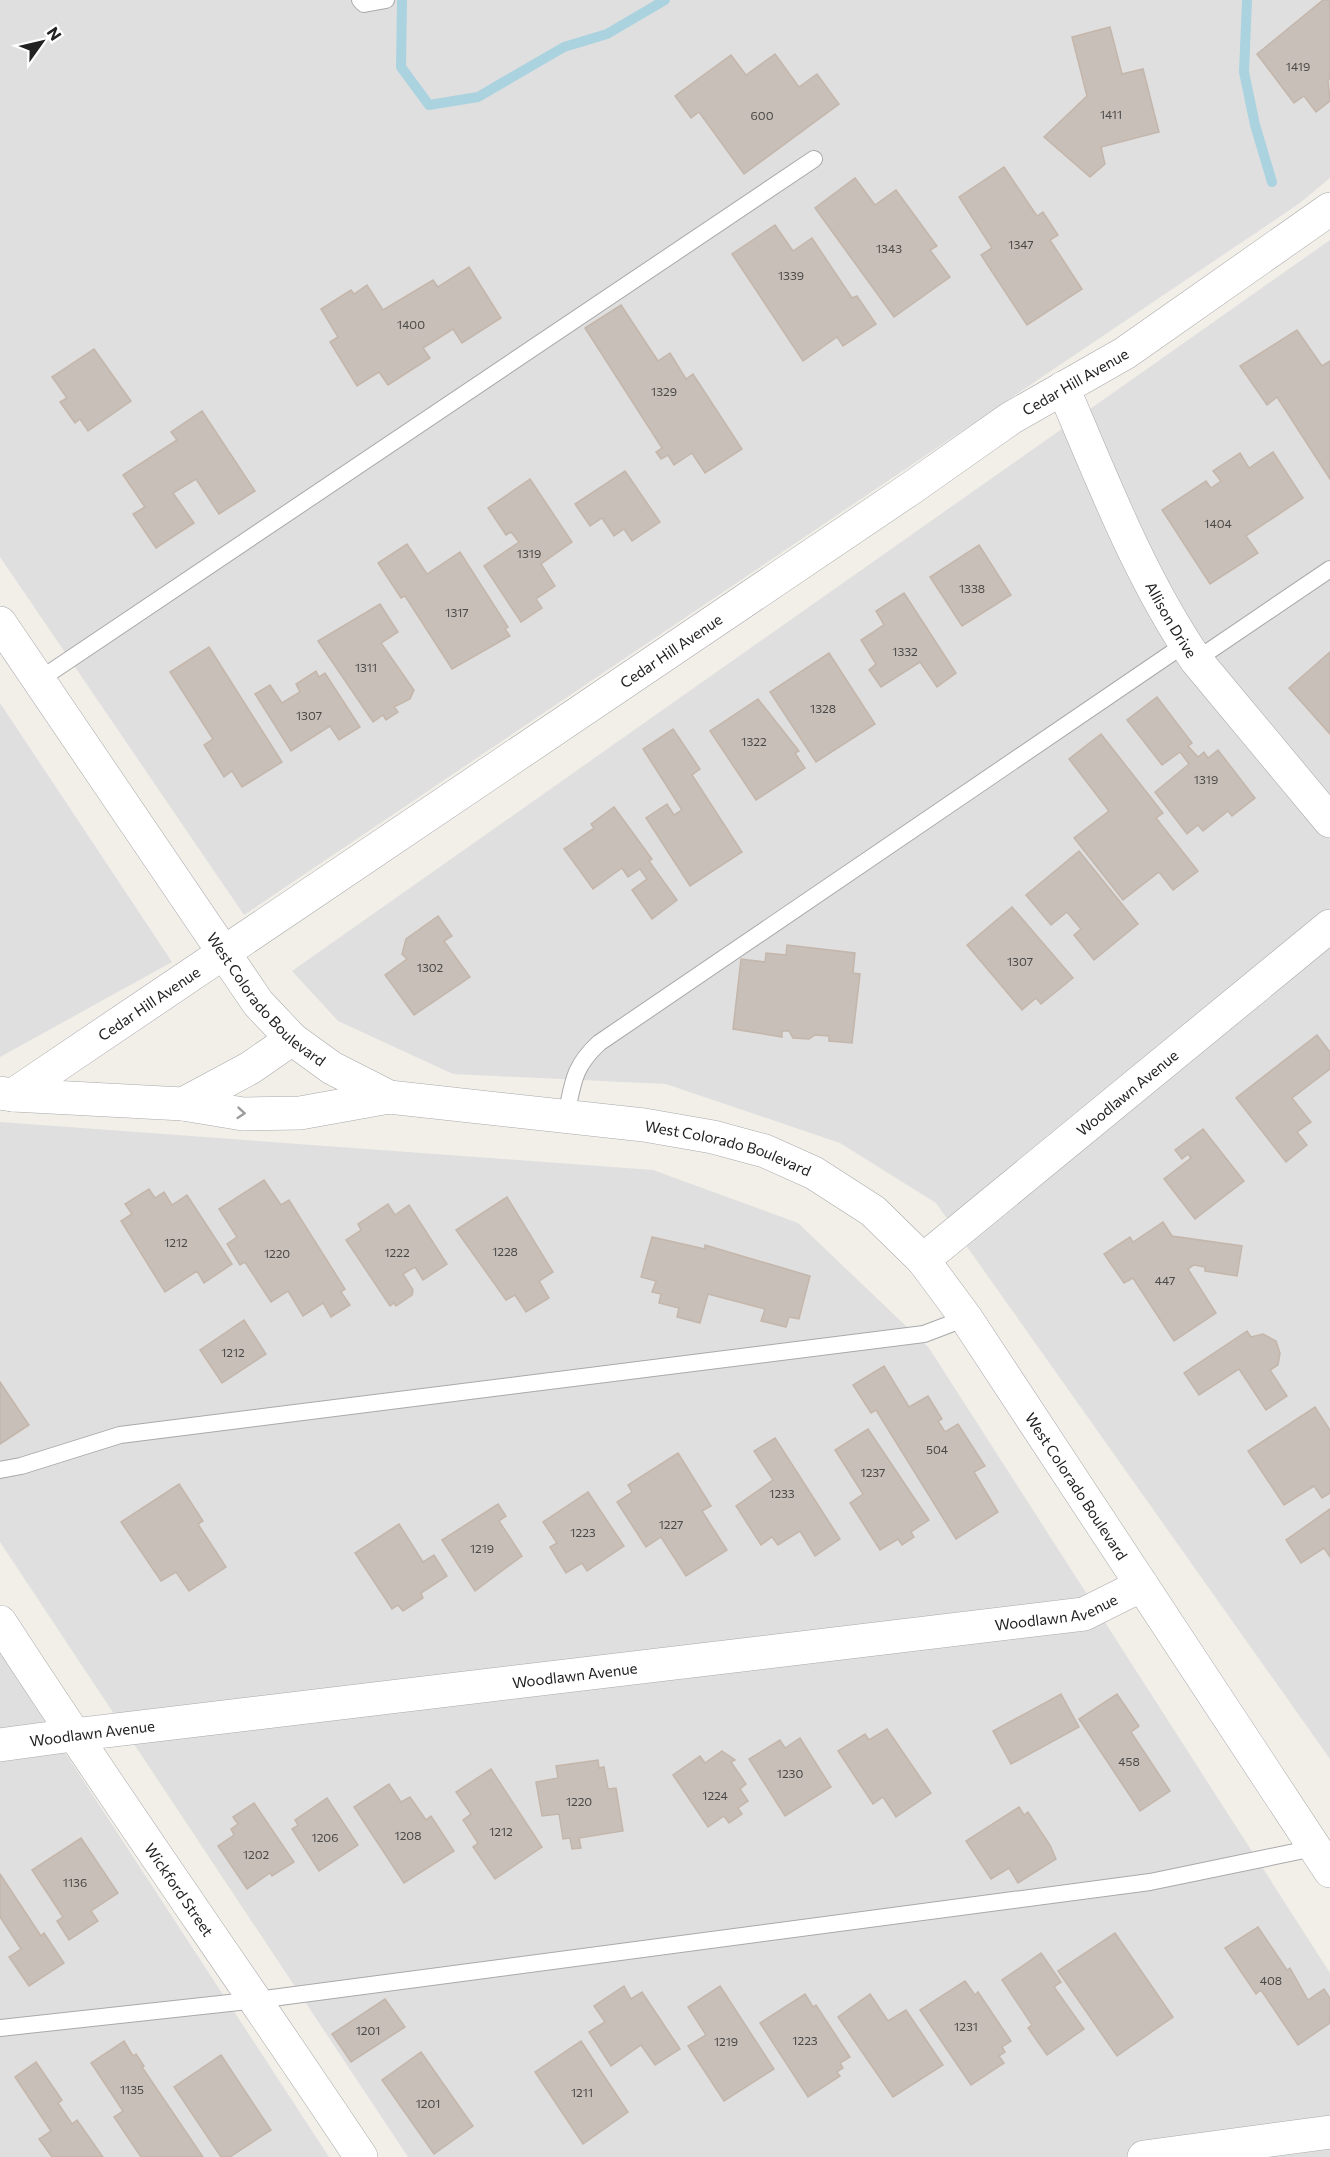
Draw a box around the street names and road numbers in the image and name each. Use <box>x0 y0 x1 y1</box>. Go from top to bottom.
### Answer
street label: Cedar Hill Avenue <box>1019 344 1132 419</box>
street label: Allison Drive <box>1142 578 1201 661</box>
street label: Cedar Hill Avenue <box>616 610 725 691</box>
street label: West Colorado Boulevard <box>204 929 329 1069</box>
street label: Cedar Hill Avenue <box>94 962 203 1044</box>
street label: Woodlawn Avenue <box>1073 1046 1182 1139</box>
street label: West Colorado Boulevard <box>643 1116 814 1180</box>
street label: West Colorado Boulevard <box>1022 1409 1132 1563</box>
street label: Woodlawn Avenue <box>994 1590 1120 1634</box>
street label: Woodlawn Avenue <box>511 1659 638 1691</box>
street label: Woodlawn Avenue <box>29 1716 156 1750</box>
street label: Wickford Street <box>141 1839 217 1940</box>

